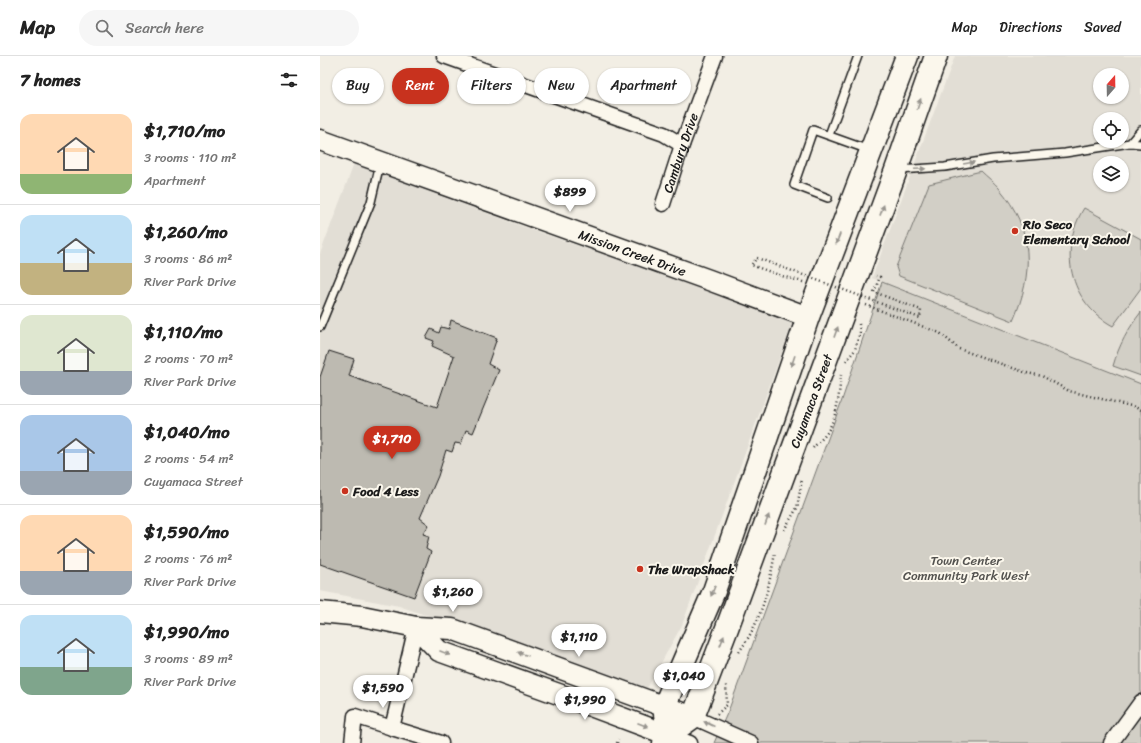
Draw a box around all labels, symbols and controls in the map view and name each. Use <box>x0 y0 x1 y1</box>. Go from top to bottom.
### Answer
search box <box>79 10 359 46</box>
text: Map <box>20 11 55 44</box>
text: Search here <box>125 15 204 41</box>
text: Map <box>951 15 977 40</box>
text: Directions <box>999 15 1062 40</box>
text: Saved <box>1084 15 1121 40</box>
icon: search <box>93 17 115 39</box>
text: 7 homes <box>20 65 80 95</box>
chip: Buy <box>332 68 384 104</box>
chip: Rent <box>392 68 449 104</box>
chip: Filters <box>457 68 526 104</box>
chip: New <box>534 68 589 104</box>
chip: Apartment <box>597 68 691 104</box>
north arrow <box>1093 68 1129 104</box>
map controls <box>1093 68 1129 192</box>
icon: filters <box>278 69 300 91</box>
one-way arrow <box>917 98 923 110</box>
street label: Cambury Drive <box>656 109 705 196</box>
button: locate <box>1093 112 1129 148</box>
text: $1,710/mo <box>144 116 225 146</box>
icon: home <box>52 130 100 178</box>
text: 3 rooms · 110 m² <box>144 146 236 169</box>
button: layers <box>1093 156 1129 192</box>
one-way arrow <box>963 160 975 166</box>
one-way arrow <box>914 166 926 173</box>
text: Apartment <box>144 169 205 192</box>
pin: $899 <box>546 179 594 213</box>
text: $899 <box>554 180 586 203</box>
one-way arrow <box>879 204 885 216</box>
place label: Rio Seco Elementary School <box>1022 213 1132 251</box>
text: $1,260/mo <box>144 217 228 247</box>
street label: Mission Creek Drive <box>575 223 690 283</box>
marker: Rio Seco Elementary School <box>1010 226 1020 236</box>
icon: home <box>52 231 100 279</box>
one-way arrow <box>834 234 840 246</box>
text: 3 rooms · 86 m² <box>144 247 232 270</box>
text: River Park Drive <box>144 270 236 293</box>
text: $1,110/mo <box>144 317 223 347</box>
one-way arrow <box>834 325 840 337</box>
icon: home <box>52 331 100 379</box>
text: 2 rooms · 70 m² <box>144 347 233 370</box>
street label: Cuyamaca Street <box>783 350 839 451</box>
one-way arrow <box>790 356 796 368</box>
text: River Park Drive <box>144 370 236 393</box>
text: $1,040/mo <box>144 417 230 447</box>
pin: $1,710 <box>359 426 425 460</box>
text: $1,710 <box>372 427 412 450</box>
icon: home <box>52 431 100 479</box>
text: 2 rooms · 54 m² <box>144 447 234 470</box>
text: Cuyamaca Street <box>144 470 243 493</box>
place label: Food 4 Less <box>352 480 419 503</box>
marker: Food 4 Less <box>340 486 350 496</box>
one-way arrow <box>765 513 771 525</box>
text: $1,590/mo <box>144 517 229 547</box>
icon: home <box>52 531 100 579</box>
text: 2 rooms · 76 m² <box>144 547 232 570</box>
park label: Town Center Community Park West <box>903 549 1030 587</box>
place label: The WrapShack <box>648 558 735 581</box>
marker: The WrapShack <box>635 564 645 574</box>
text: River Park Drive <box>144 570 236 593</box>
pin: $1,260 <box>420 579 486 613</box>
text: $1,260 <box>433 580 473 603</box>
one-way arrow <box>710 586 716 597</box>
text: $1,990/mo <box>144 617 229 647</box>
pin: $1,110 <box>546 624 612 658</box>
text: $1,110 <box>560 625 598 648</box>
icon: home <box>52 631 100 679</box>
one-way arrow <box>719 635 725 647</box>
text: 3 rooms · 89 m² <box>144 647 233 670</box>
one-way arrow <box>439 650 450 656</box>
one-way arrow <box>516 651 528 657</box>
pin: $1,040 <box>651 663 717 697</box>
text: $1,040 <box>663 664 705 687</box>
text: River Park Drive <box>144 670 236 693</box>
pin: $1,590 <box>350 675 416 709</box>
text: $1,590 <box>362 676 404 699</box>
pin: $1,990 <box>552 687 618 721</box>
text: $1,990 <box>564 688 606 711</box>
one-way arrow <box>704 721 715 727</box>
one-way arrow <box>637 723 649 729</box>

